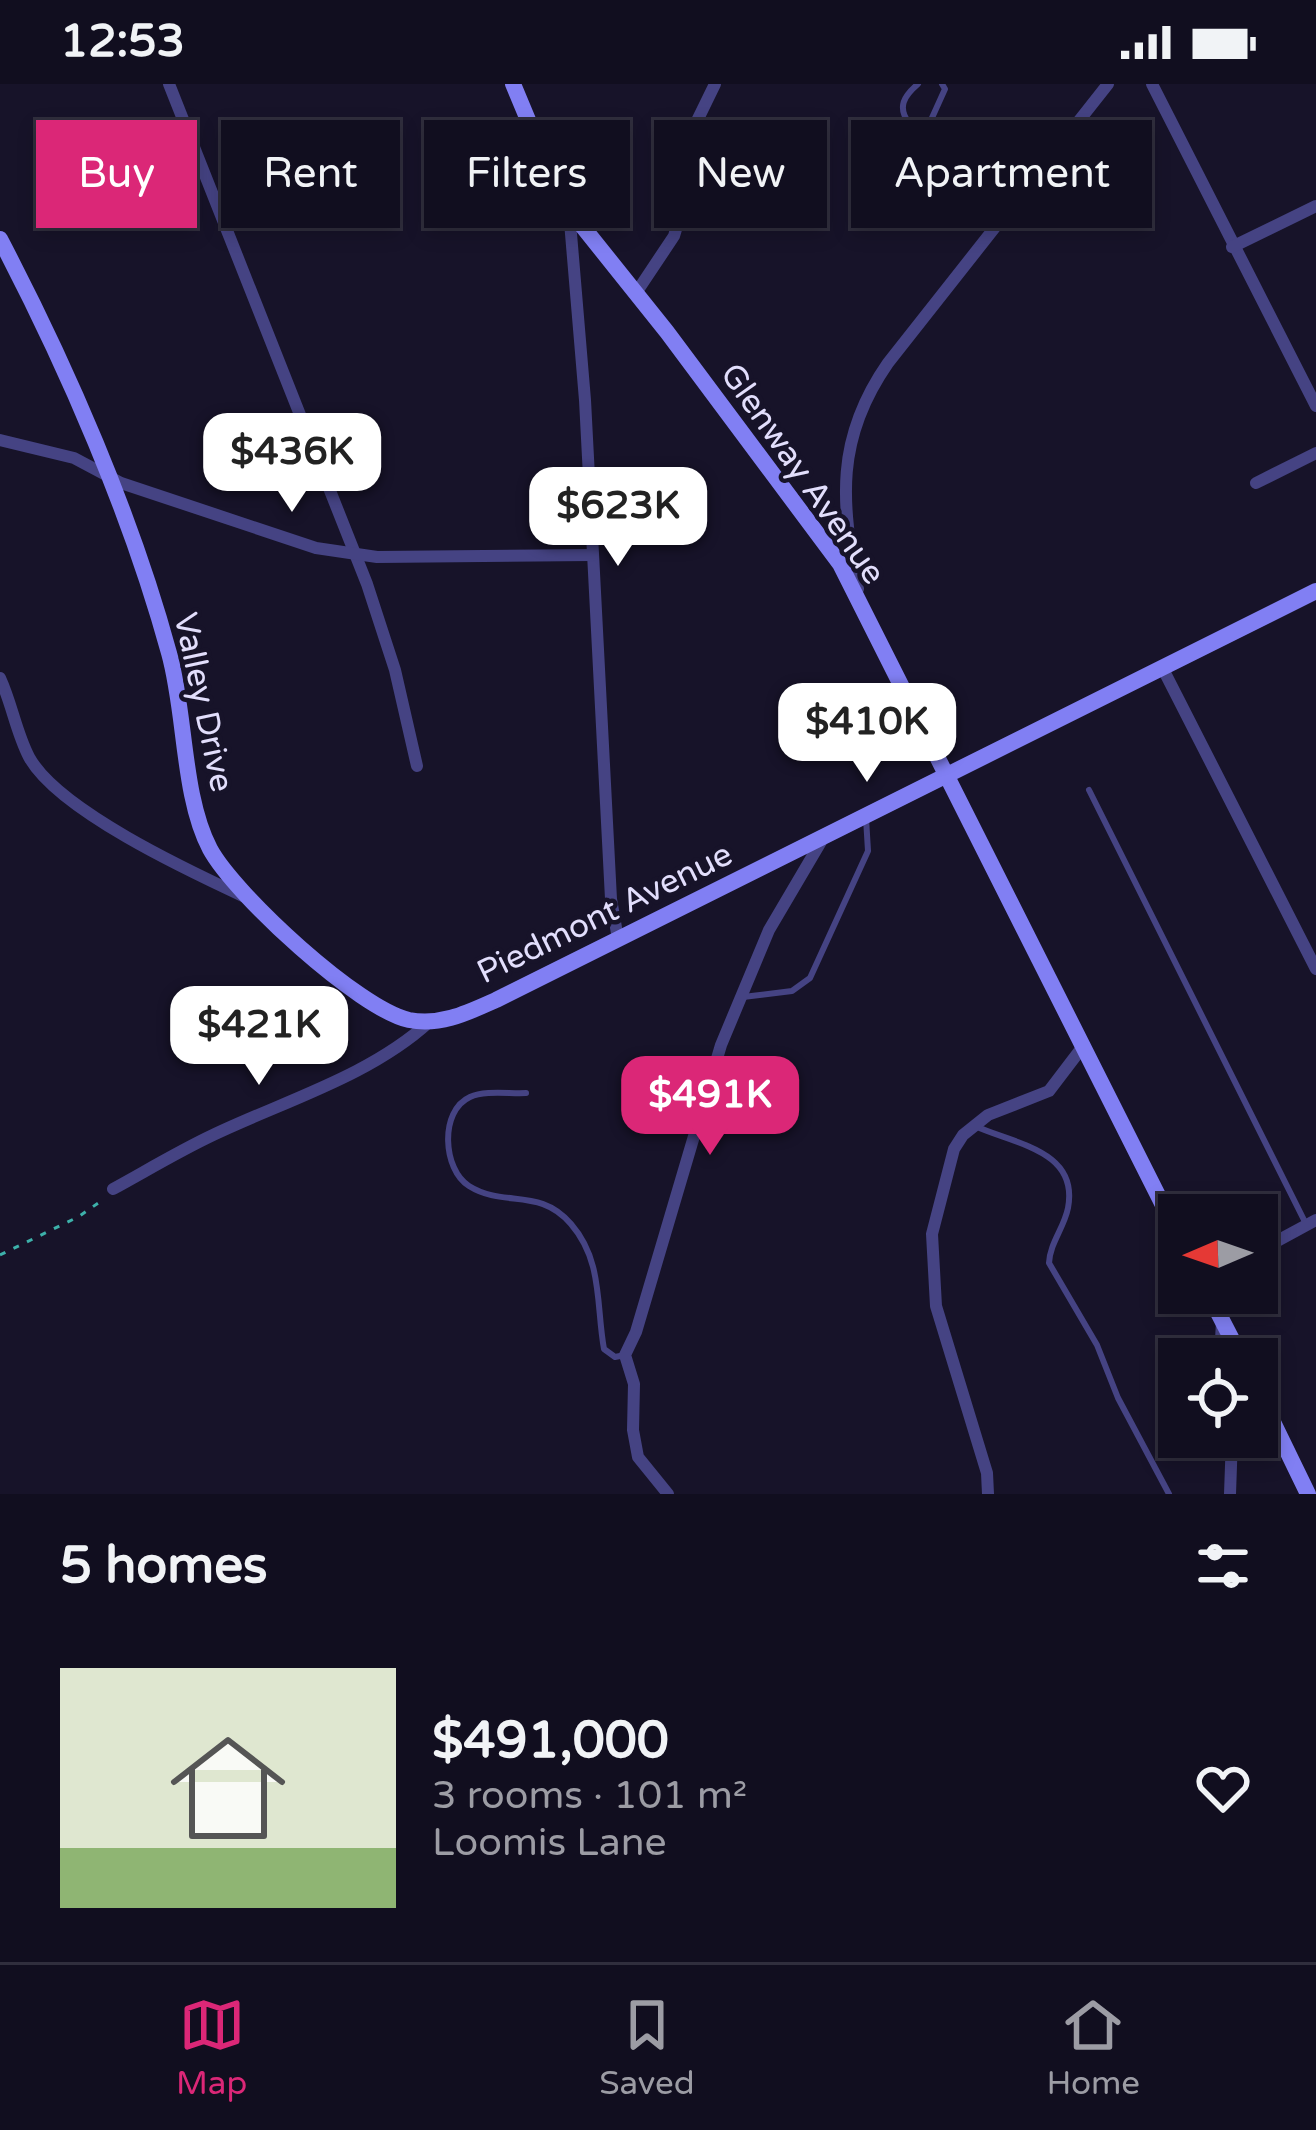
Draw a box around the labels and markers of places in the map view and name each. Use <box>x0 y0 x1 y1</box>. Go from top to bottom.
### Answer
pin: $436K <box>208 413 376 515</box>
pin: $623K <box>534 467 702 569</box>
pin: $410K <box>783 683 951 785</box>
pin: $421K <box>175 986 343 1088</box>
pin: $491K <box>626 1056 794 1158</box>

